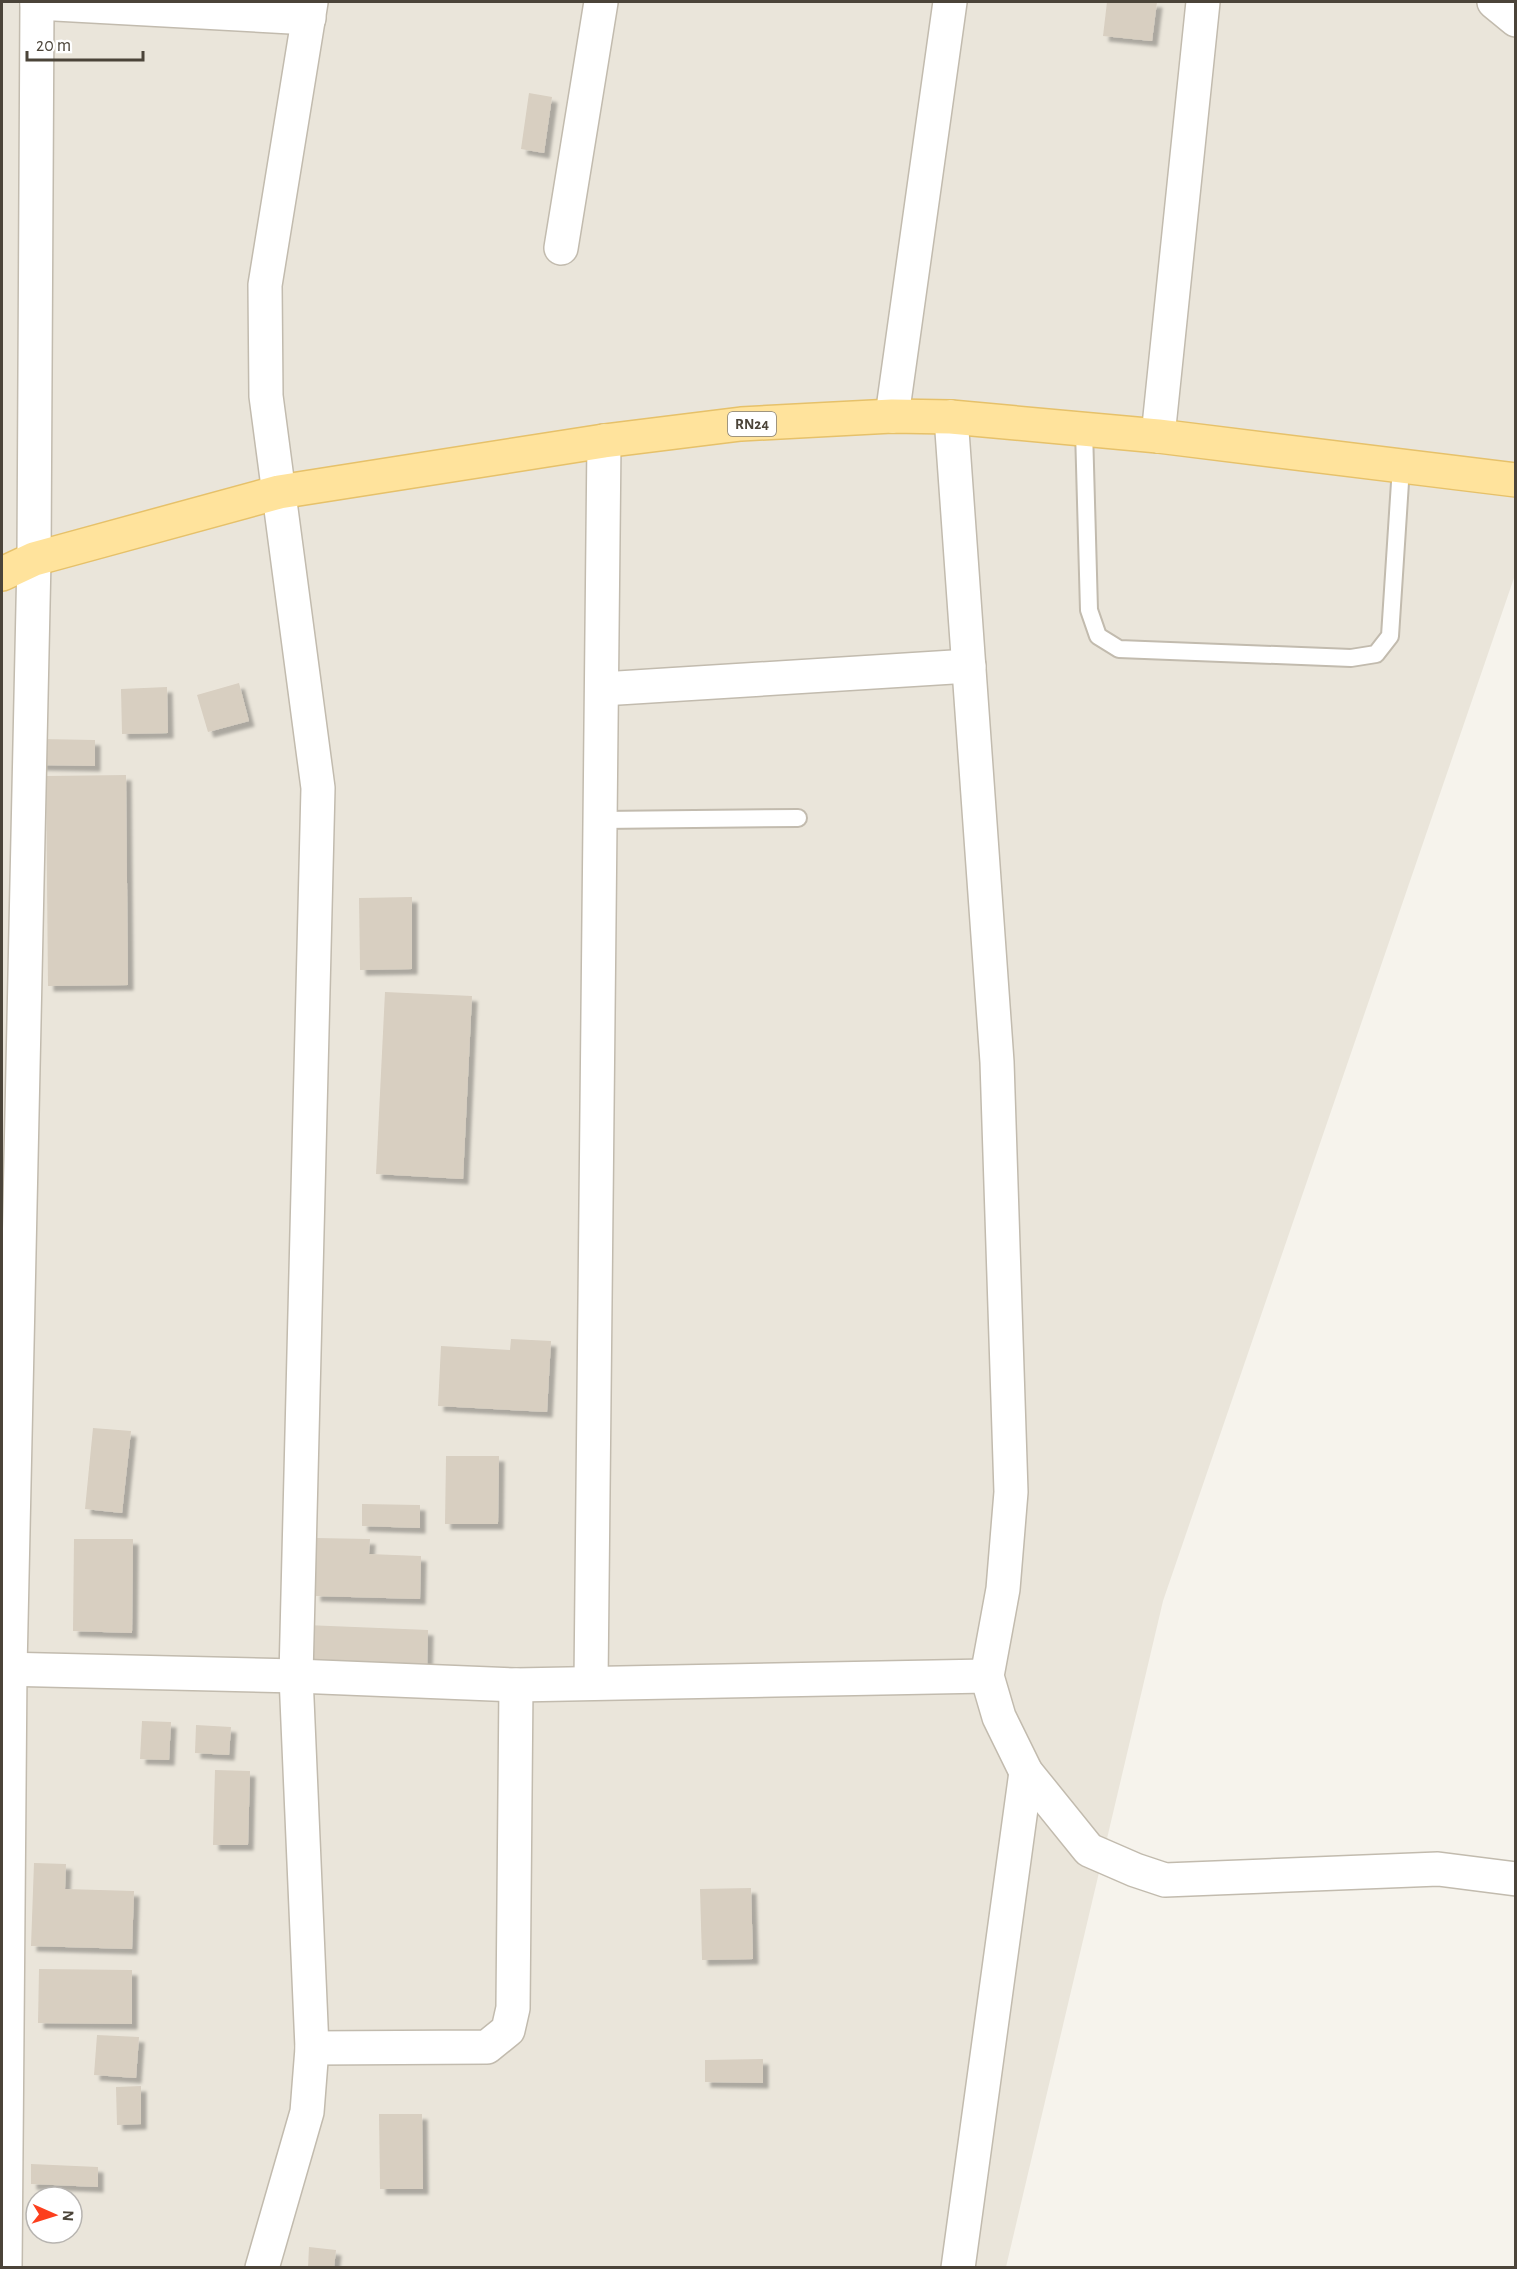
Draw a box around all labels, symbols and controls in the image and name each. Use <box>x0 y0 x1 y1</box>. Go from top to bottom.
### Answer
scale bar <box>27 24 142 62</box>
text: 20 m <box>36 37 71 55</box>
road number: RN24 <box>728 412 776 436</box>
north arrow <box>24 2185 84 2245</box>
text: N <box>60 2210 76 2222</box>

